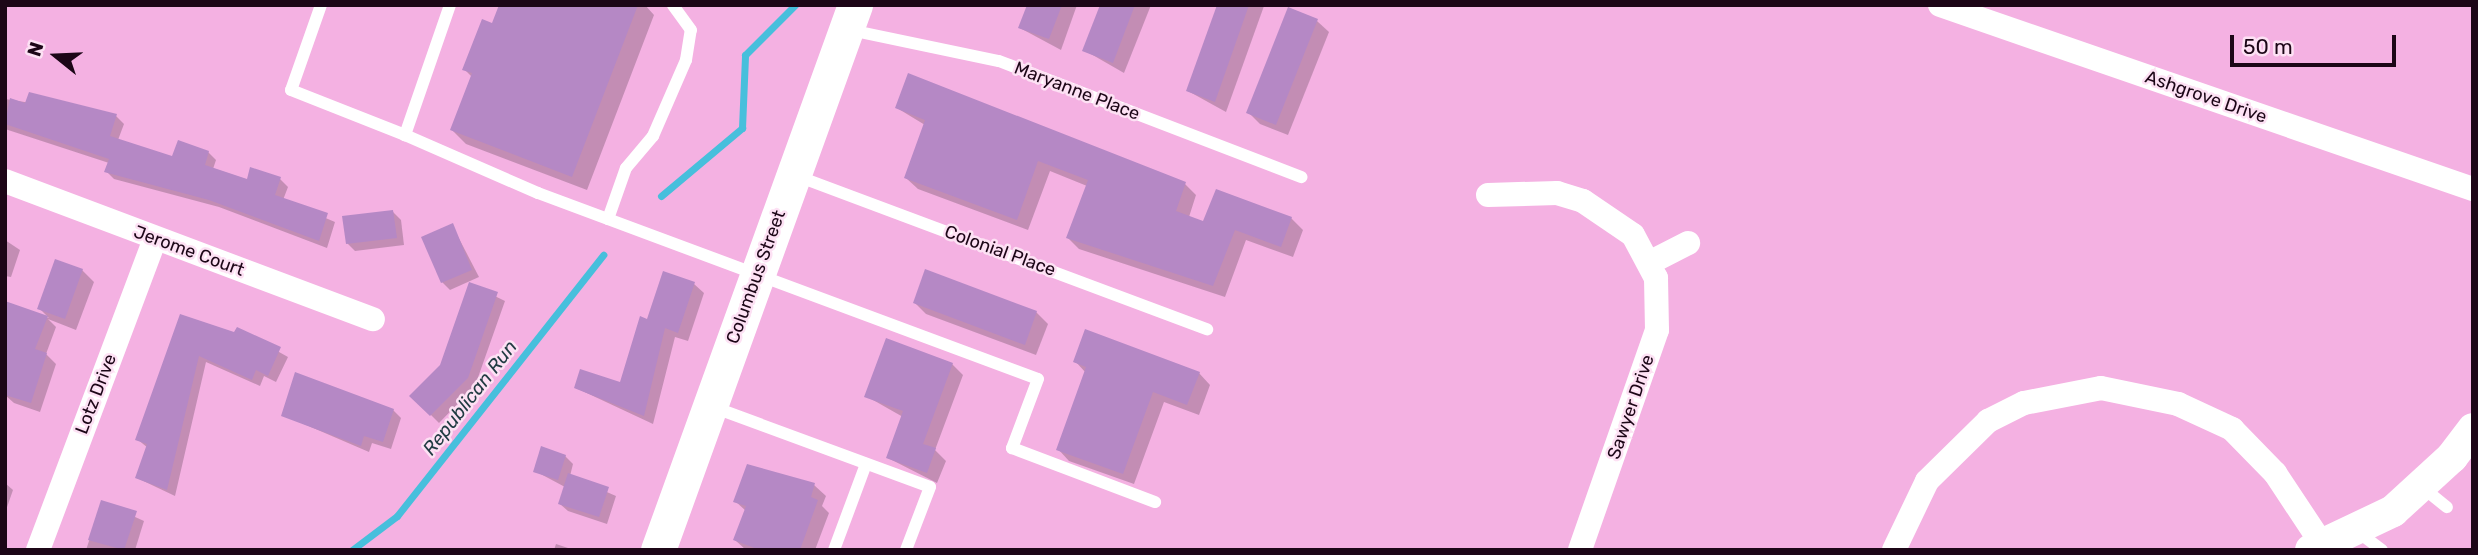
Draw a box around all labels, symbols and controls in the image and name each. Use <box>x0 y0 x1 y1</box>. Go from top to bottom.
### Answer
north arrow <box>21 21 91 91</box>
scale bar <box>2233 21 2399 65</box>
text: 50 m <box>2243 34 2293 59</box>
text: N <box>23 39 49 59</box>
street label: Maryanne Place <box>1011 57 1143 125</box>
street label: Ashgrove Drive <box>2142 66 2270 128</box>
street label: Columbus Street <box>722 207 790 347</box>
street label: Jerome Court <box>131 221 247 281</box>
street label: Colonial Place <box>941 221 1059 281</box>
water label: Republican Run <box>418 336 522 460</box>
street label: Lotz Drive <box>71 351 121 437</box>
street label: Sawyer Drive <box>1603 352 1659 462</box>

